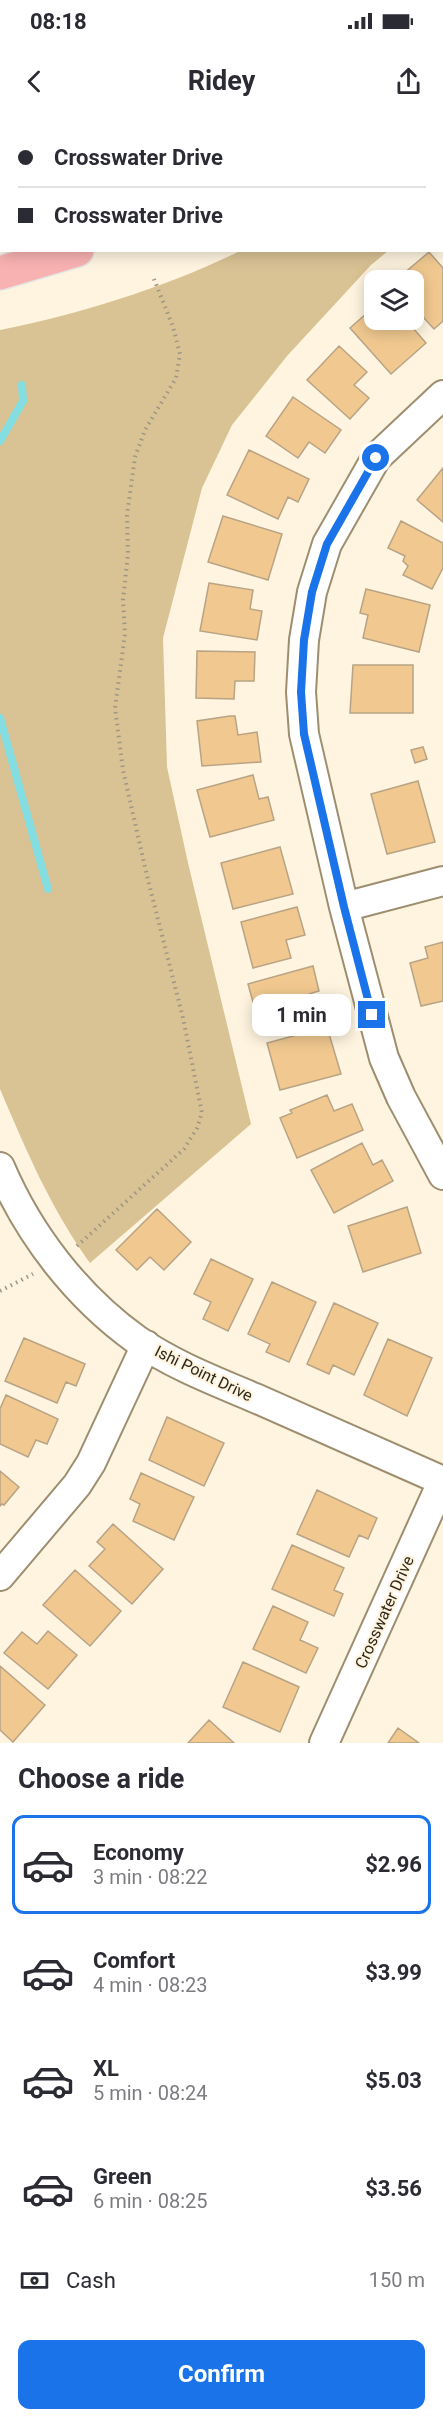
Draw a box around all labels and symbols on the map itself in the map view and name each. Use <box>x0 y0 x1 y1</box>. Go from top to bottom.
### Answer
route start <box>362 444 389 471</box>
callout: 1 min <box>252 994 351 1036</box>
route end <box>358 1001 385 1028</box>
street label: Ishi Point Drive <box>152 1342 256 1405</box>
street label: Crosswater Drive <box>351 1553 418 1671</box>

